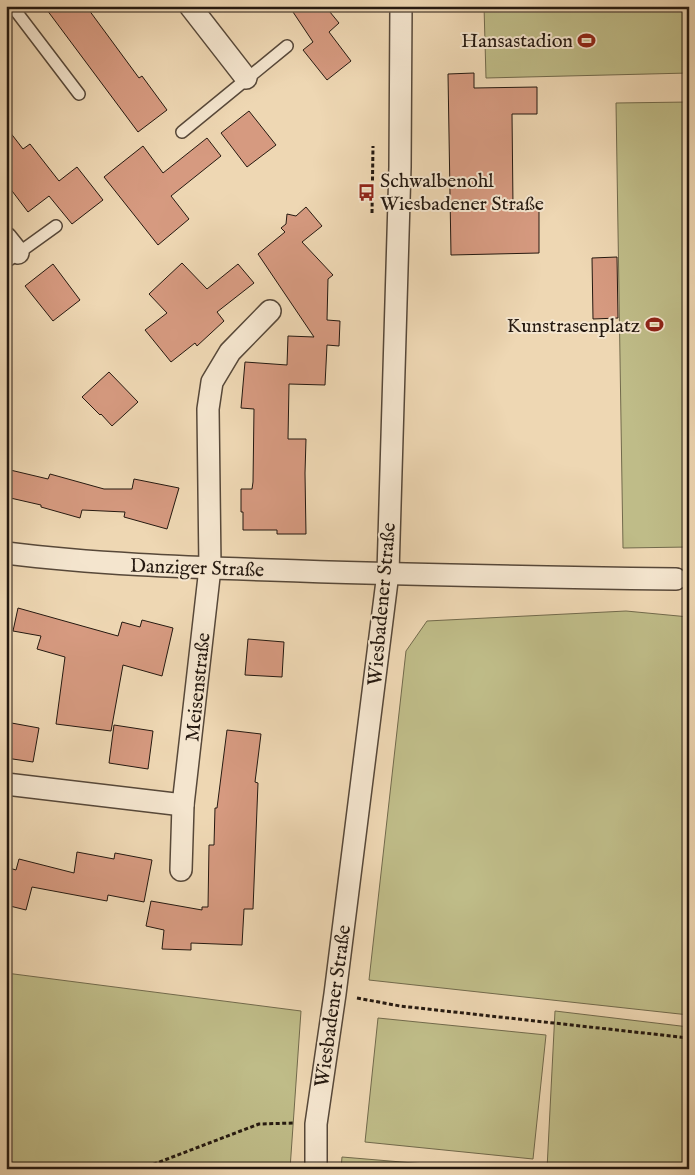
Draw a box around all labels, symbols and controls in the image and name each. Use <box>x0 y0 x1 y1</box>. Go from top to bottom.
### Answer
place label: Hansastadion <box>461 29 573 54</box>
sports icon: Hansastadion <box>577 30 597 50</box>
place label: Schwalbenohl Wiesbadener Straße <box>380 169 544 217</box>
bus stop icon: Schwalbenohl Wiesbadener Straße <box>356 182 376 202</box>
place label: Kunstrasenplatz <box>507 314 640 339</box>
sports icon: Kunstrasenplatz <box>644 315 664 335</box>
street label: Wiesbadener Straße <box>363 521 402 687</box>
street label: Danziger Straße <box>129 554 264 583</box>
street label: Meisenstraße <box>180 631 217 743</box>
street label: Wiesbadener Straße <box>310 923 357 1089</box>

